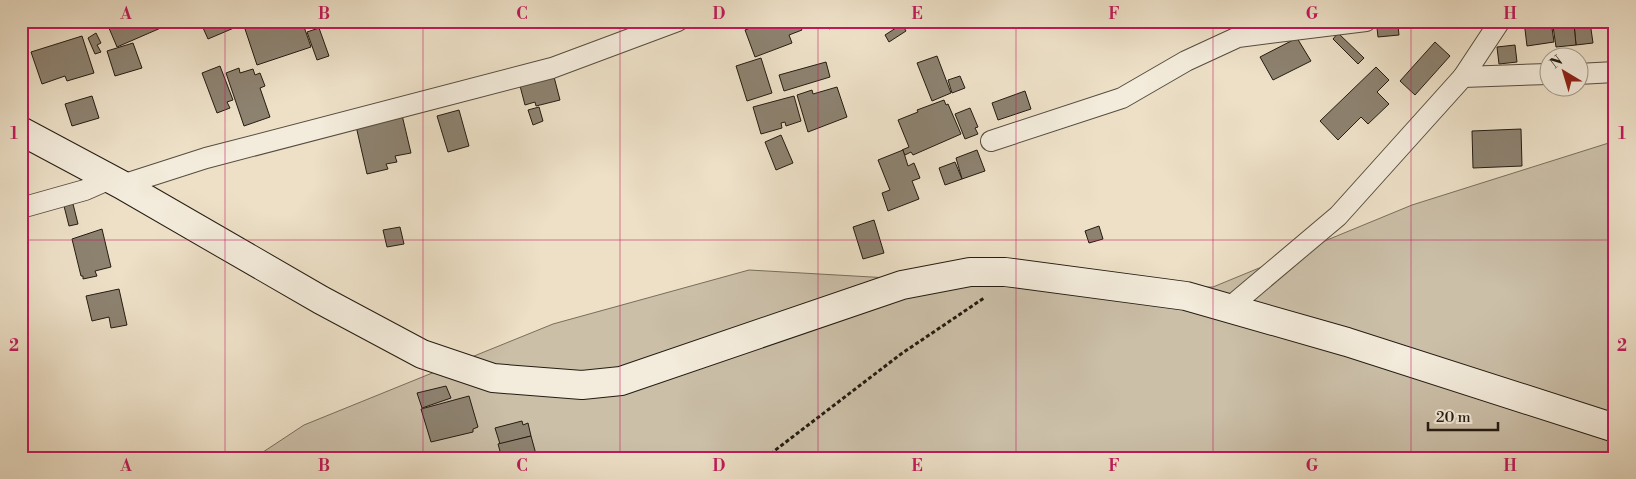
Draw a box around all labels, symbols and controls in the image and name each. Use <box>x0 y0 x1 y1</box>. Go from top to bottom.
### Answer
text: A <box>119 4 132 24</box>
text: B <box>318 4 330 24</box>
text: C <box>516 4 528 24</box>
text: D <box>713 4 726 24</box>
text: E <box>911 4 923 24</box>
text: F <box>1108 4 1120 24</box>
text: G <box>1306 4 1319 24</box>
text: H <box>1503 4 1517 24</box>
north arrow <box>1538 48 1588 98</box>
text: N <box>1547 52 1567 73</box>
text: 1 <box>10 124 18 144</box>
text: 1 <box>1618 124 1626 144</box>
text: 2 <box>9 336 19 356</box>
text: 2 <box>1617 336 1627 356</box>
scale bar <box>1428 399 1498 431</box>
text: 20 m <box>1436 408 1471 427</box>
text: A <box>119 456 132 476</box>
text: B <box>318 456 330 476</box>
text: C <box>516 456 528 476</box>
text: D <box>713 456 726 476</box>
text: E <box>911 456 923 476</box>
text: F <box>1108 456 1120 476</box>
text: G <box>1306 456 1319 476</box>
text: H <box>1503 456 1517 476</box>

